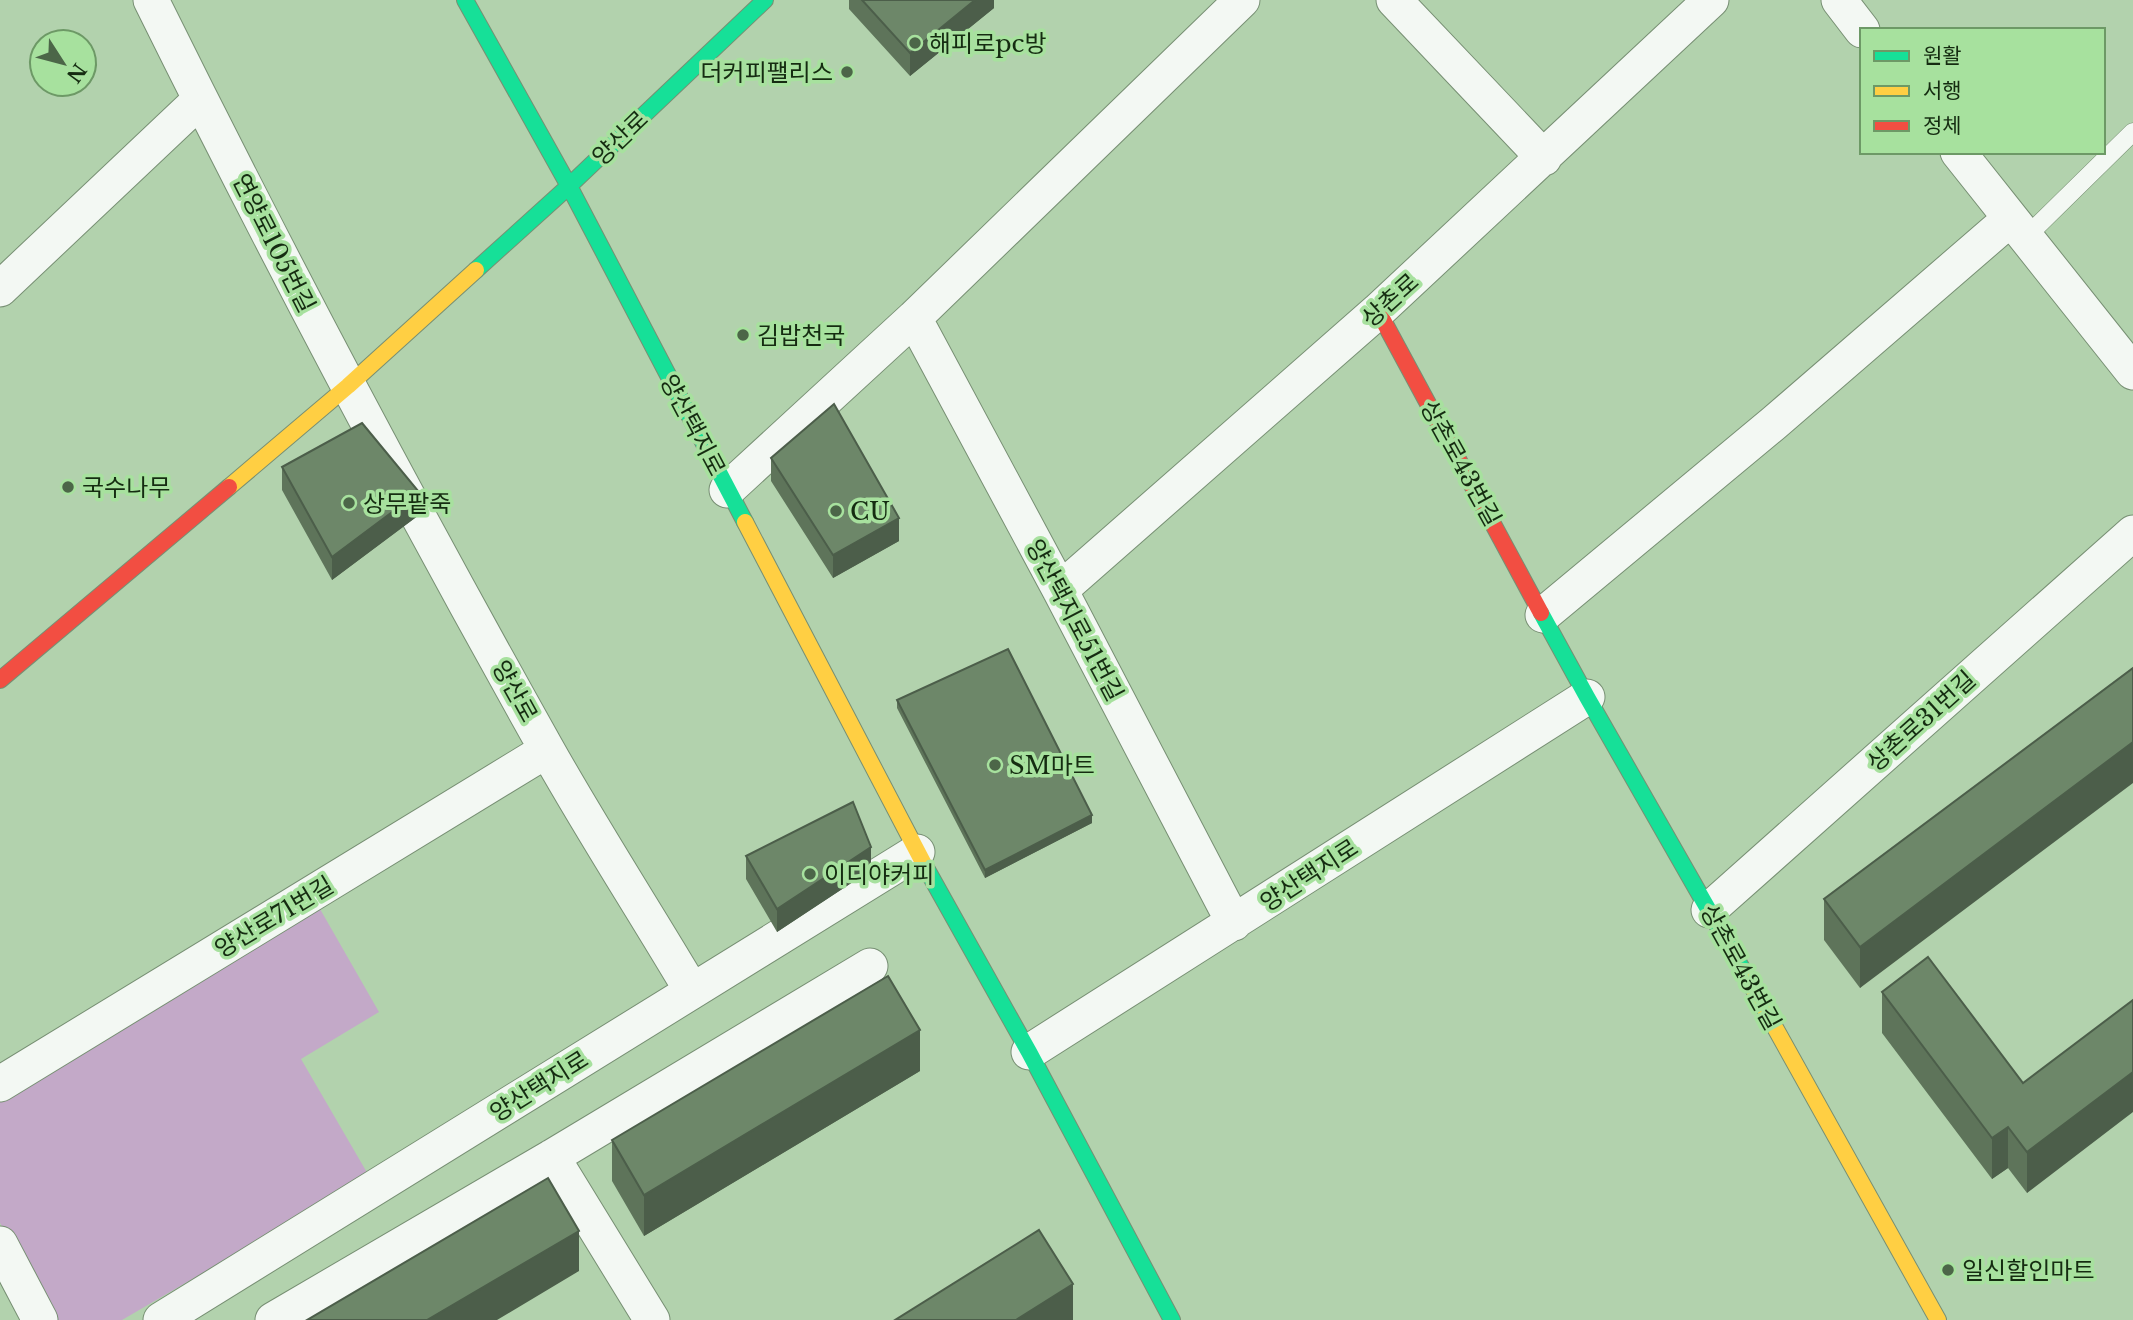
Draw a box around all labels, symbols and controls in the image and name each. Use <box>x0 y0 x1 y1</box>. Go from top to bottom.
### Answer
north arrow <box>28 28 98 98</box>
legend <box>1860 28 2105 154</box>
place label: 해피로pc방 <box>929 29 1046 58</box>
marker: 해피로pc방 <box>907 35 923 51</box>
text: 원활 <box>1923 43 1962 69</box>
place label: 더커피팰리스 <box>701 58 833 87</box>
text: N <box>62 59 91 87</box>
marker: 더커피팰리스 <box>839 64 855 80</box>
text: 서행 <box>1923 78 1962 104</box>
street label: 양산로 <box>586 105 654 171</box>
text: 정체 <box>1923 113 1962 139</box>
street label: 연양로105번길 <box>227 169 321 317</box>
street label: 상촌로 <box>1356 267 1424 333</box>
place label: 김밥천국 <box>757 321 845 350</box>
marker: 김밥천국 <box>735 327 751 343</box>
street label: 양산택지로 <box>654 369 732 481</box>
street label: 상촌로43번길 <box>1415 395 1507 531</box>
place label: 국수나무 <box>82 473 170 502</box>
marker: 국수나무 <box>60 479 76 495</box>
place label: 상무팥죽 <box>363 489 451 518</box>
marker: 상무팥죽 <box>341 495 357 511</box>
place label: CU <box>850 497 890 526</box>
marker: CU <box>828 503 844 519</box>
street label: 양산택지로51번길 <box>1020 534 1130 706</box>
street label: 양산로 <box>486 655 544 727</box>
street label: 상촌로31번길 <box>1861 665 1981 777</box>
place label: SM마트 <box>1009 751 1095 780</box>
marker: SM마트 <box>987 757 1003 773</box>
street label: 양산택지로 <box>1255 833 1363 917</box>
place label: 이디야커피 <box>824 860 934 889</box>
marker: 이디야커피 <box>802 866 818 882</box>
street label: 양산로71번길 <box>209 870 339 964</box>
street label: 상촌로43번길 <box>1695 899 1787 1035</box>
street label: 양산택지로 <box>485 1044 593 1128</box>
place label: 일신할인마트 <box>1962 1256 2094 1285</box>
marker: 일신할인마트 <box>1940 1262 1956 1278</box>

